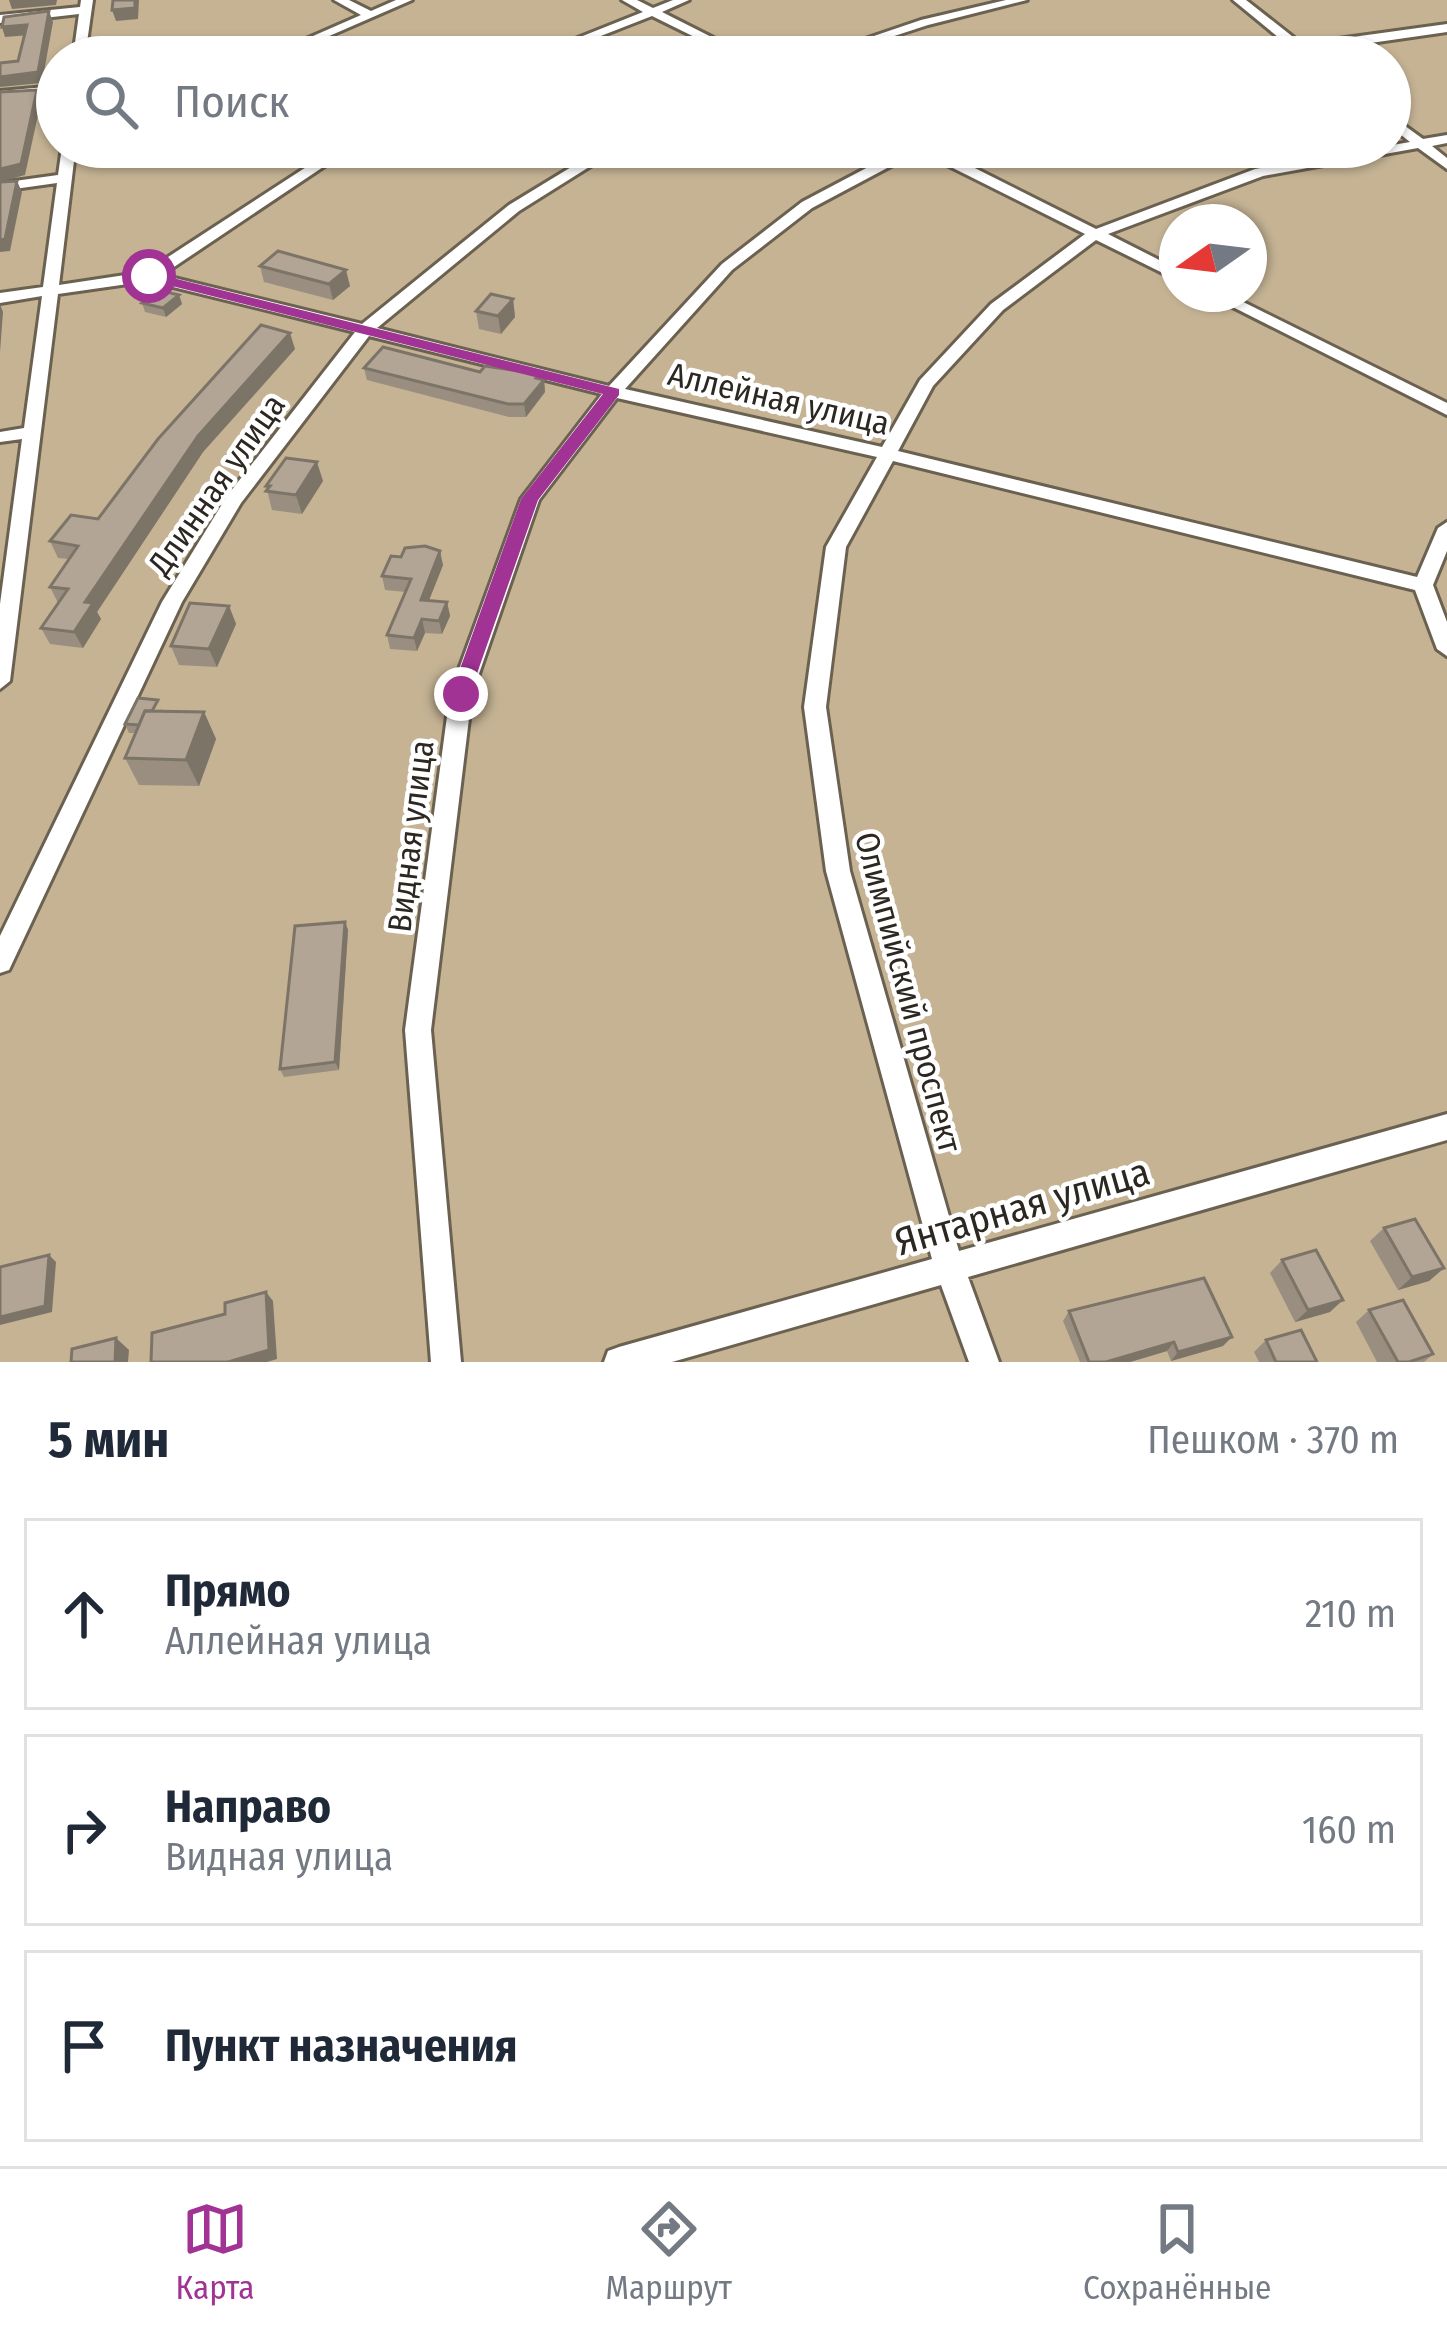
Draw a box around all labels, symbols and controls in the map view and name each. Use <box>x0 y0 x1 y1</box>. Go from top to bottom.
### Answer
search box <box>36 36 1411 168</box>
icon: search <box>78 69 144 135</box>
text: Поиск <box>174 75 289 129</box>
north arrow <box>1159 204 1267 312</box>
route start <box>122 249 176 303</box>
street label: Аллейная улица <box>664 354 893 444</box>
street label: Длинная улица <box>139 387 294 583</box>
route end <box>434 667 488 721</box>
street label: Видная улица <box>379 738 443 934</box>
street label: Олимпийский проспект <box>846 828 970 1157</box>
street label: Янтарная улица <box>890 1149 1155 1265</box>
text: 5 мин <box>48 1409 169 1471</box>
text: Пешком · 370 m <box>1147 1417 1399 1463</box>
text: Прямо <box>165 1564 290 1618</box>
icon: ahead <box>51 1581 117 1647</box>
text: 210 m <box>1305 1591 1396 1637</box>
text: Аллейная улица <box>165 1618 432 1664</box>
text: Направо <box>165 1780 331 1834</box>
icon: right <box>51 1797 117 1863</box>
text: 160 m <box>1302 1807 1396 1853</box>
text: Видная улица <box>165 1834 393 1880</box>
icon: arrive <box>51 2013 117 2079</box>
text: Пункт назначения <box>165 2019 518 2073</box>
tab: Карта <box>176 2196 254 2308</box>
tab: Маршрут <box>606 2196 732 2308</box>
tab: Сохранённые <box>1083 2196 1271 2308</box>

